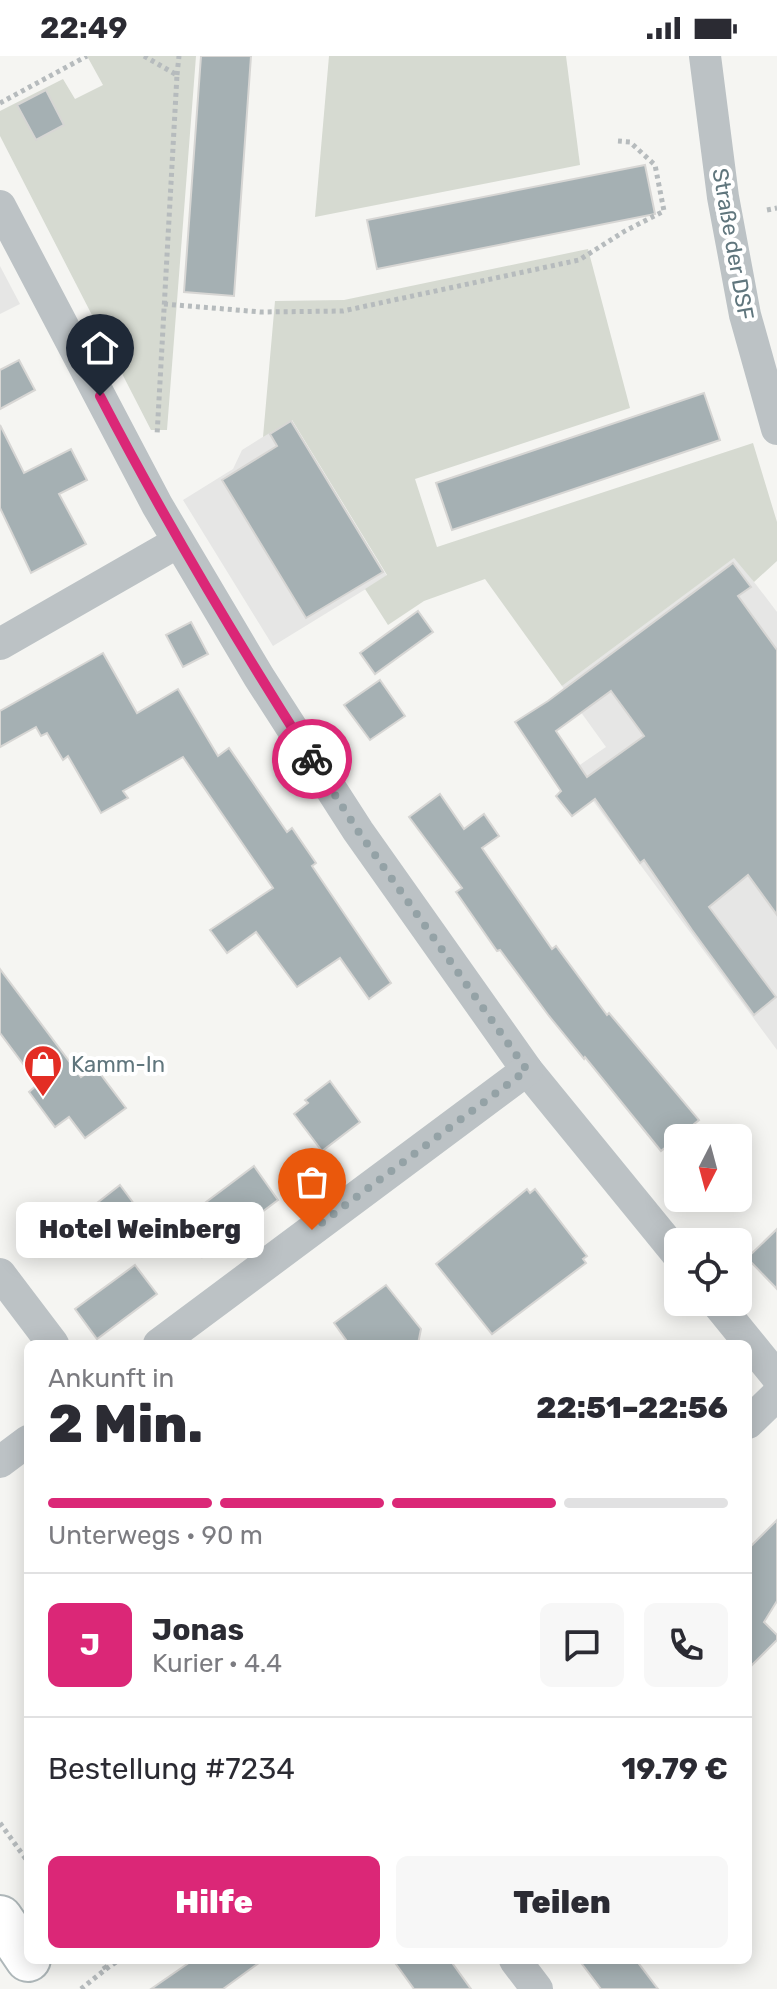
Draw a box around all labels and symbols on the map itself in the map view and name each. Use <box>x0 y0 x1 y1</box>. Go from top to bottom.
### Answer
street label: Straße der DSF <box>706 166 760 322</box>
pin <box>66 314 134 396</box>
courier <box>272 719 352 799</box>
shop icon: Kamm-In <box>22 1043 64 1098</box>
place label: Kamm-In <box>71 1051 165 1078</box>
north arrow <box>664 1124 752 1212</box>
pin <box>278 1148 346 1230</box>
callout: Hotel Weinberg <box>16 1202 264 1258</box>

